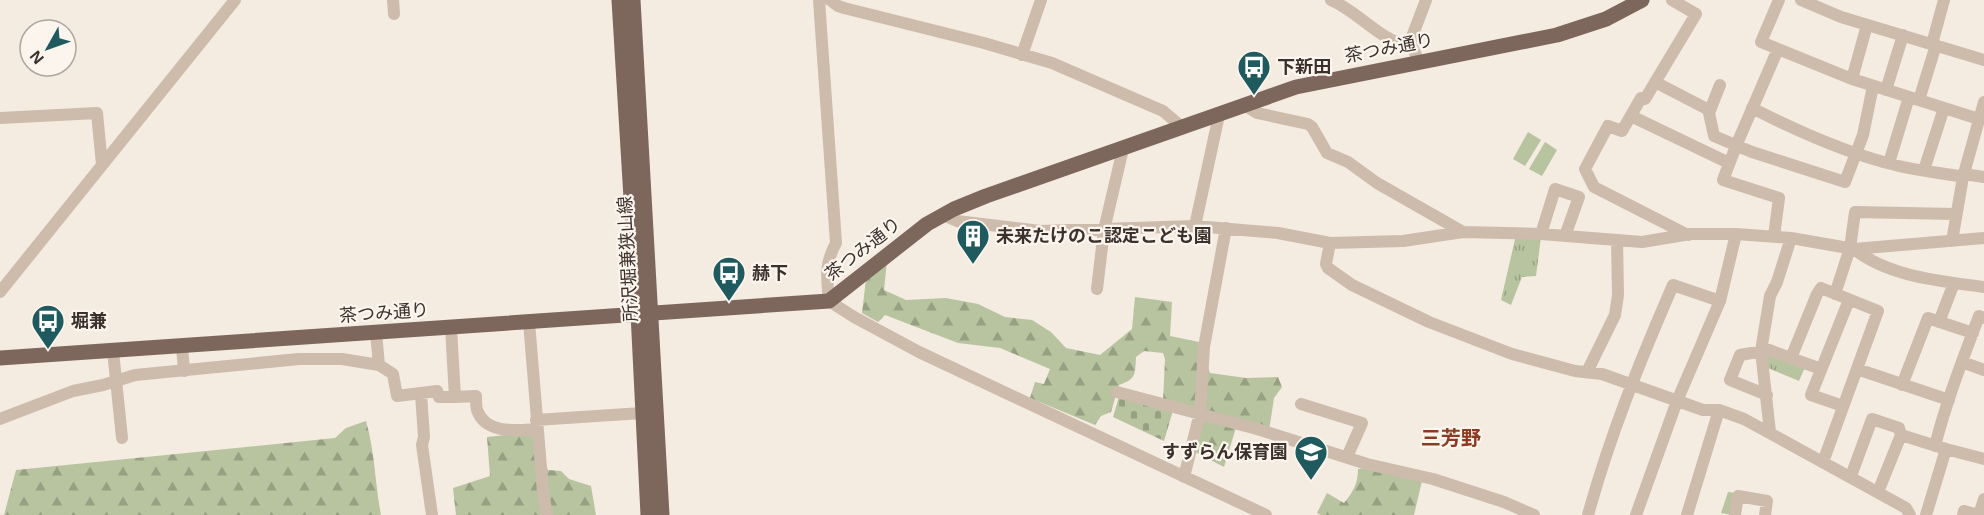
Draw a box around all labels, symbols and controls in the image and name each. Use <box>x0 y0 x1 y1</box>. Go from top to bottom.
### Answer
north arrow <box>18 18 78 78</box>
street label: 茶つみ通り <box>1343 30 1435 66</box>
text: N <box>27 47 47 67</box>
bus stop icon: 下新田 <box>1236 49 1272 96</box>
place label: 下新田 <box>1277 57 1331 77</box>
street label: 所沢堀兼狭山線 <box>615 196 641 322</box>
street label: 茶つみ通り <box>821 213 905 285</box>
building icon: 未来たけのこ認定こども園 <box>955 218 991 265</box>
place label: 未来たけのこ認定こども園 <box>996 226 1212 246</box>
bus stop icon: 赫下 <box>711 255 747 302</box>
place label: 赫下 <box>752 263 788 283</box>
street label: 茶つみ通り <box>338 300 430 326</box>
bus stop icon: 堀兼 <box>30 303 66 350</box>
place label: 堀兼 <box>71 311 107 331</box>
district label: 三芳野 <box>1421 427 1481 449</box>
school or university icon: すずらん保育園 <box>1293 434 1329 481</box>
place label: すずらん保育園 <box>1162 441 1288 462</box>

